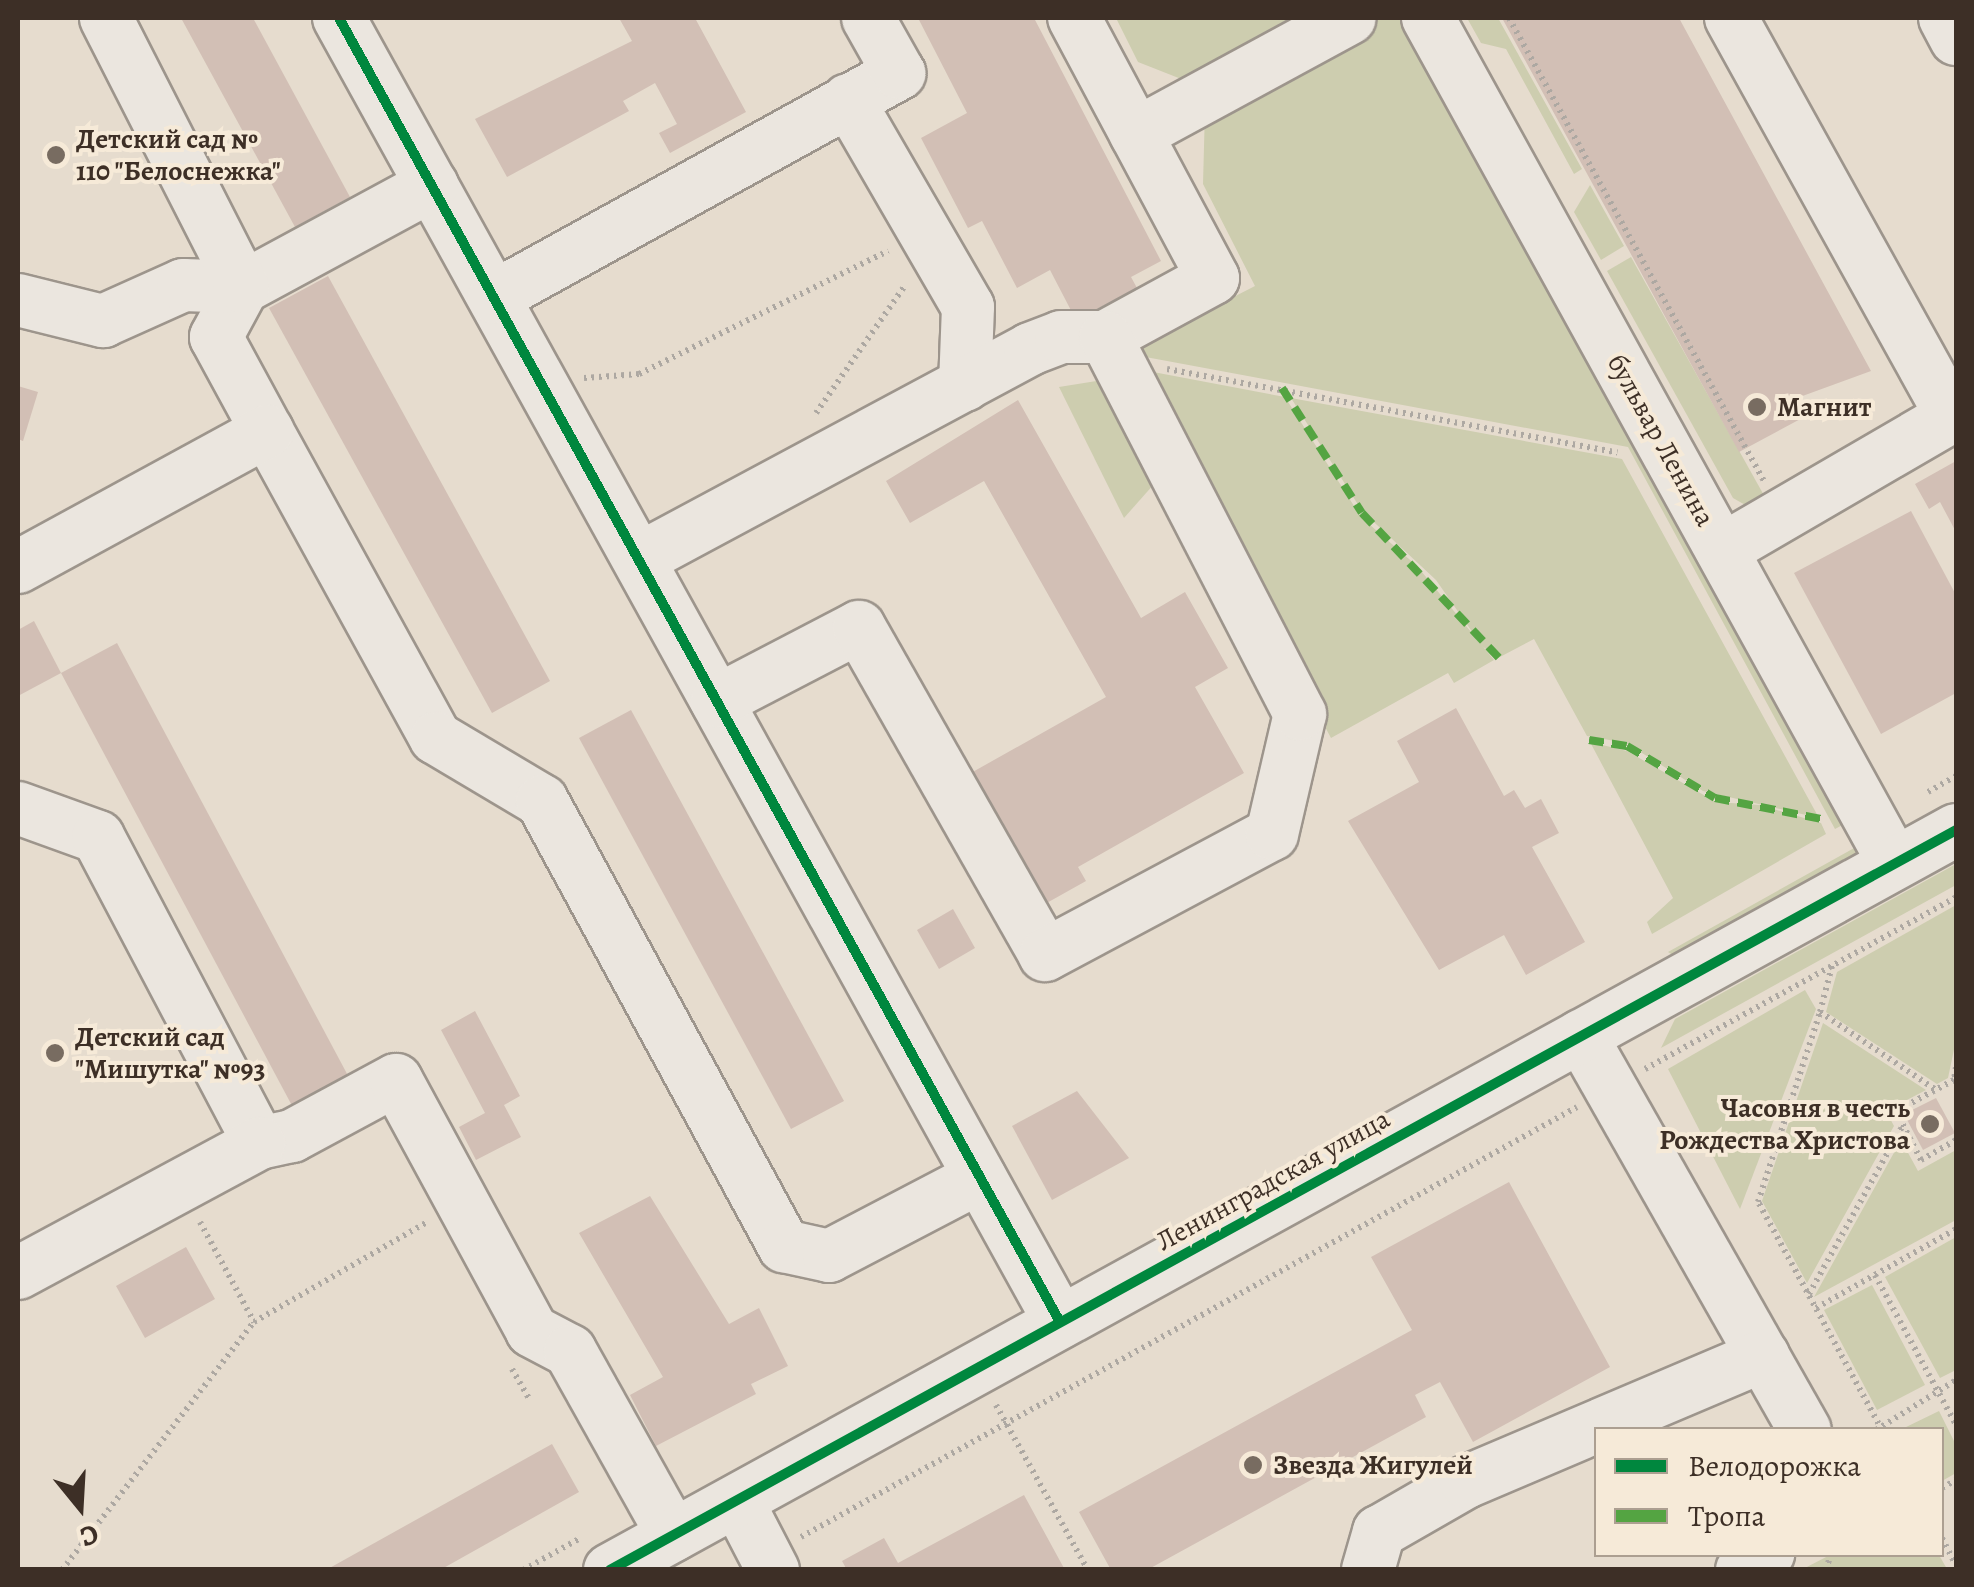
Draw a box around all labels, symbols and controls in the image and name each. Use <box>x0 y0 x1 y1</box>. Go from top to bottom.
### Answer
place label: Детский сад № 110 "Белоснежка" <box>76 122 281 188</box>
marker: Детский сад № 110 "Белоснежка" <box>45 144 67 166</box>
street label: бульвар Ленина <box>1600 348 1722 532</box>
place label: Магнит <box>1777 390 1872 424</box>
marker: Магнит <box>1746 396 1768 418</box>
place label: Детский сад "Мишутка" №93 <box>75 1020 266 1086</box>
marker: Детский сад "Мишутка" №93 <box>44 1042 66 1064</box>
place label: Часовня в честь Рождества Христова <box>1659 1091 1910 1157</box>
street label: Ленинградская улица <box>1150 1102 1396 1258</box>
marker: Часовня в честь Рождества Христова <box>1919 1113 1941 1135</box>
legend <box>1594 1427 1944 1557</box>
text: Велодорожка <box>1688 1446 1861 1486</box>
place label: Звезда Жигулей <box>1273 1448 1473 1482</box>
marker: Звезда Жигулей <box>1242 1454 1264 1476</box>
north arrow <box>30 1457 130 1557</box>
text: Тропа <box>1688 1496 1765 1536</box>
text: С <box>75 1515 103 1556</box>

